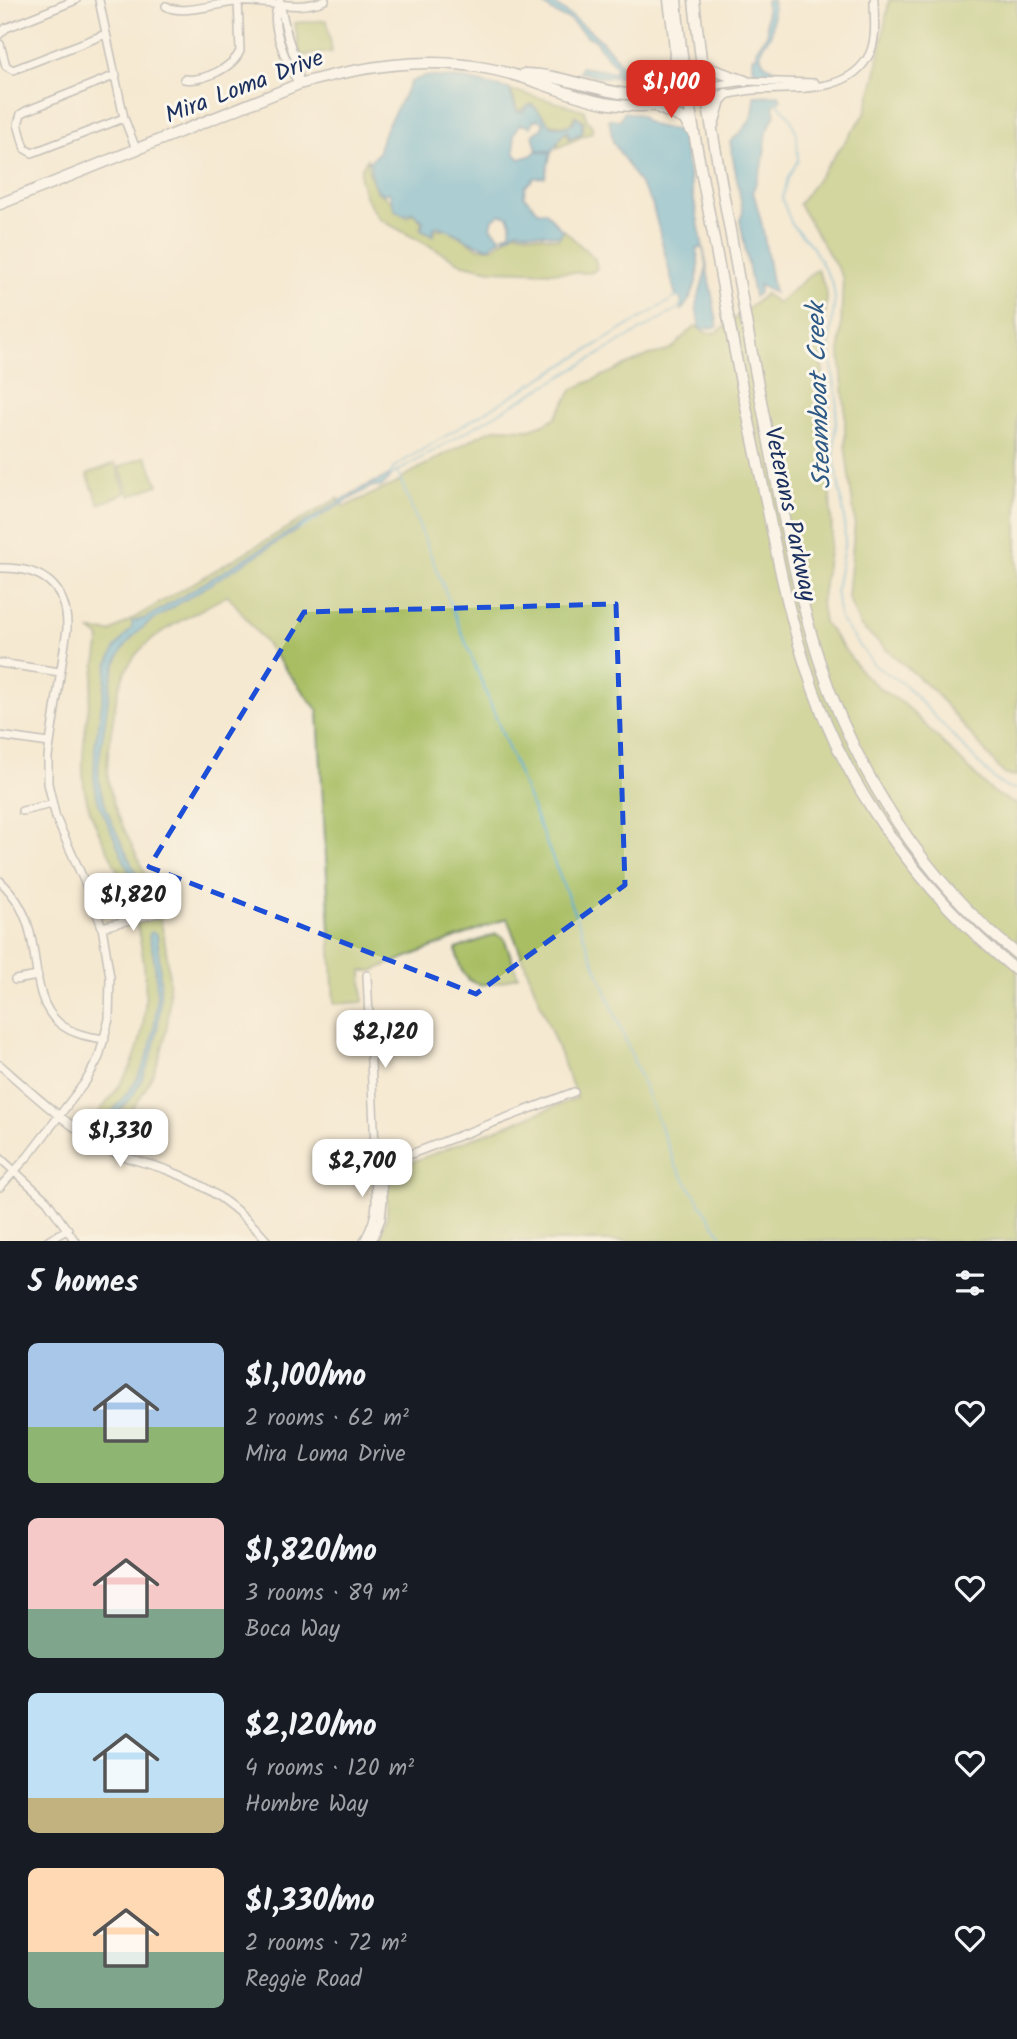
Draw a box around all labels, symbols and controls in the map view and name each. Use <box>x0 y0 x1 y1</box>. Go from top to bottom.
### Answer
street label: Mira Loma Drive <box>159 39 330 136</box>
pin: $1,100 <box>614 60 728 120</box>
text: $1,100 <box>642 65 700 101</box>
water label: Steamboat Creek <box>796 298 844 490</box>
street label: Veterans Parkway <box>752 423 827 606</box>
pin: $1,820 <box>76 874 190 933</box>
text: $1,820 <box>100 878 166 914</box>
pin: $2,120 <box>328 1010 442 1070</box>
text: $2,120 <box>352 1015 418 1051</box>
pin: $1,330 <box>63 1110 177 1169</box>
text: $1,330 <box>88 1114 152 1150</box>
pin: $2,700 <box>305 1140 419 1199</box>
text: $2,700 <box>328 1144 396 1180</box>
text: 5 homes <box>28 1259 139 1307</box>
icon: filters <box>951 1264 989 1302</box>
text: $1,100/mo <box>245 1353 366 1401</box>
icon: home <box>84 1371 168 1455</box>
icon: heart <box>951 1394 989 1432</box>
text: 2 rooms · 62 m² <box>245 1401 409 1437</box>
text: Mira Loma Drive <box>245 1437 406 1473</box>
text: $1,820/mo <box>245 1528 377 1576</box>
icon: home <box>84 1546 168 1630</box>
icon: heart <box>951 1569 989 1607</box>
text: 3 rooms · 89 m² <box>245 1576 408 1612</box>
text: Boca Way <box>245 1612 340 1648</box>
text: $2,120/mo <box>245 1703 377 1751</box>
icon: home <box>84 1721 168 1805</box>
icon: heart <box>951 1744 989 1782</box>
text: 4 rooms · 120 m² <box>245 1751 414 1787</box>
text: Hombre Way <box>245 1787 368 1823</box>
text: $1,330/mo <box>245 1878 375 1926</box>
icon: home <box>84 1896 168 1980</box>
icon: heart <box>951 1919 989 1957</box>
text: 2 rooms · 72 m² <box>245 1926 407 1962</box>
text: Reggie Road <box>245 1962 362 1998</box>

